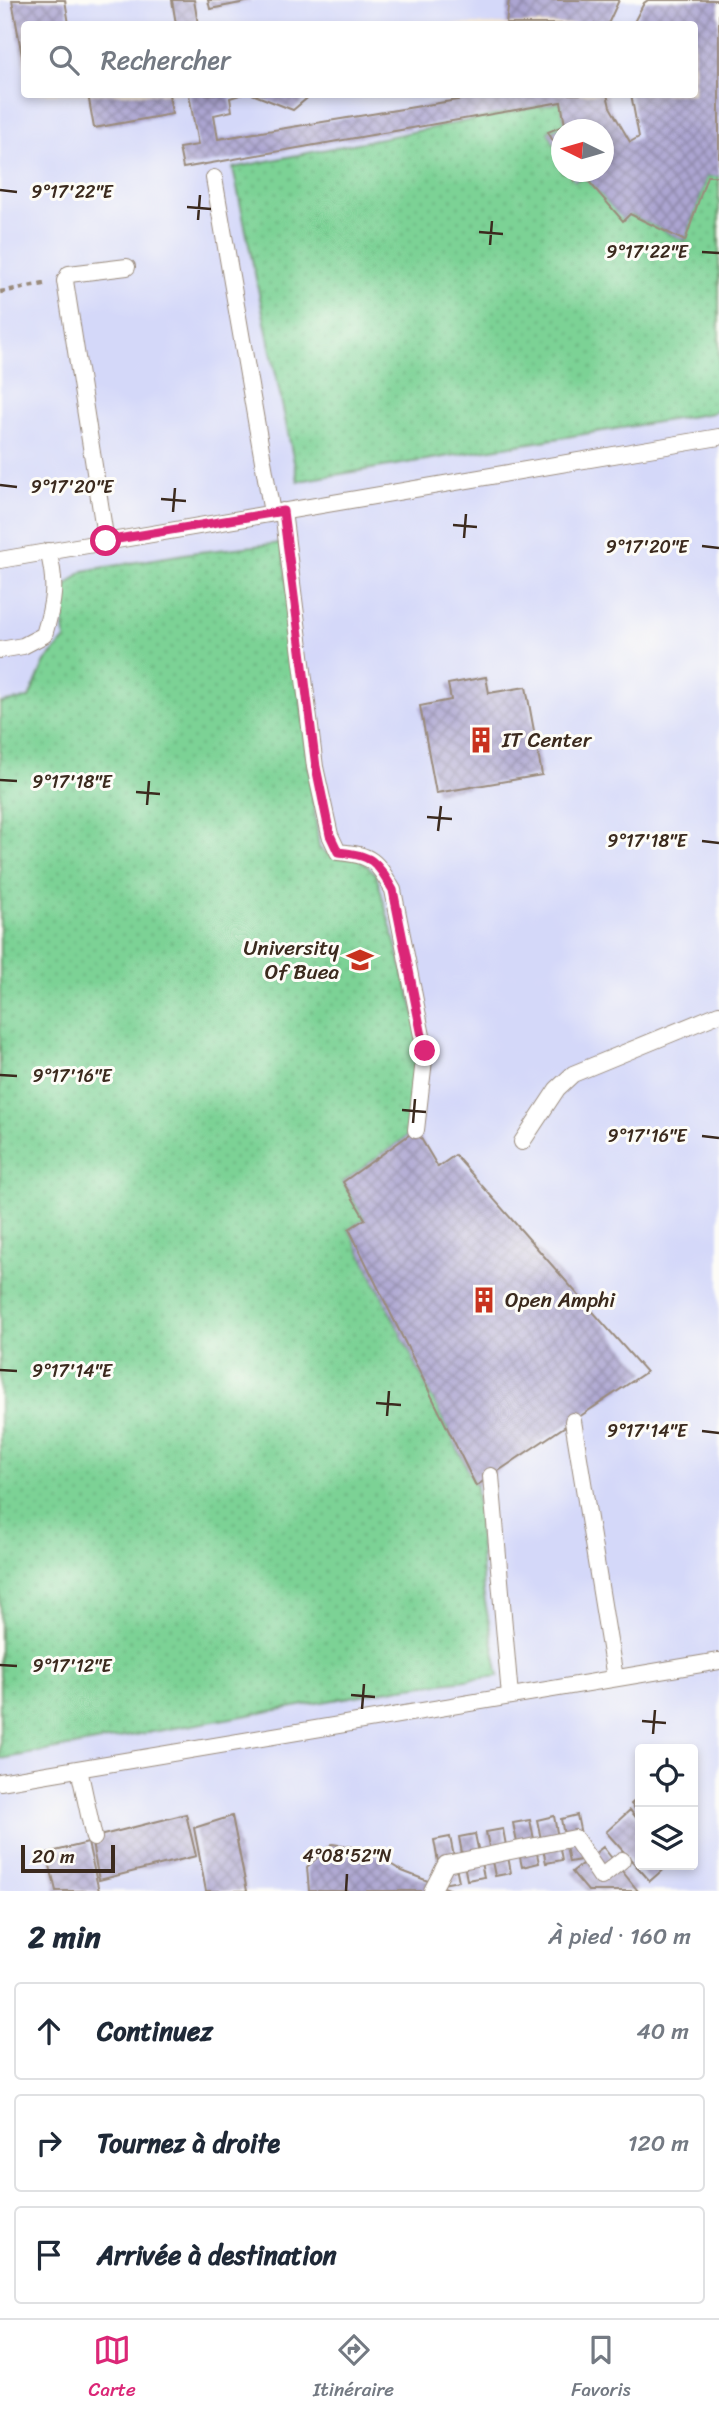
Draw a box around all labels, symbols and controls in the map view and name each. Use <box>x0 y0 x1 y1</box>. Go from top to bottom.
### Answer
search box <box>21 21 698 98</box>
text: Rechercher <box>101 37 231 83</box>
icon: search <box>45 41 83 79</box>
north arrow <box>551 119 614 182</box>
text: 9°17'22"E <box>31 176 114 208</box>
text: 9°17'22"E <box>606 236 689 268</box>
text: 9°17'20"E <box>31 471 114 503</box>
route start <box>90 525 121 556</box>
text: 9°17'20"E <box>606 531 689 563</box>
place label: IT Center <box>501 721 593 759</box>
building icon: IT Center <box>466 725 496 755</box>
text: 9°17'18"E <box>32 766 113 798</box>
text: 9°17'18"E <box>607 825 688 857</box>
place label: University Of Buea <box>243 929 339 991</box>
school or university icon: University Of Buea <box>345 945 375 975</box>
route end <box>409 1035 440 1066</box>
text: 9°17'16"E <box>33 1060 112 1092</box>
text: 9°17'16"E <box>608 1120 687 1152</box>
place label: Open Amphi <box>505 1281 616 1319</box>
building icon: Open Amphi <box>469 1285 499 1315</box>
text: 9°17'14"E <box>32 1355 113 1387</box>
text: 9°17'14"E <box>607 1415 688 1447</box>
text: 9°17'12"E <box>32 1650 113 1682</box>
map controls <box>635 1744 698 1870</box>
button: locate <box>635 1744 698 1807</box>
button: layers <box>635 1807 698 1870</box>
text: 20 m <box>32 1840 75 1873</box>
text: 4°08'52"N <box>302 1840 392 1872</box>
scale bar <box>21 1842 116 1874</box>
text: 2 min <box>28 1910 101 1964</box>
text: À pied · 160 m <box>548 1916 691 1957</box>
text: Continuez <box>97 2008 213 2054</box>
text: 40 m <box>636 2011 689 2052</box>
icon: ahead <box>30 2012 68 2050</box>
text: Tournez à droite <box>97 2120 280 2166</box>
text: 120 m <box>628 2123 689 2164</box>
icon: right <box>30 2124 68 2162</box>
text: Arrivée à destination <box>97 2232 337 2278</box>
icon: arrive <box>30 2236 68 2274</box>
tab: Carte <box>89 2331 136 2406</box>
tab: Itinéraire <box>313 2331 394 2406</box>
tab: Favoris <box>571 2331 630 2406</box>

